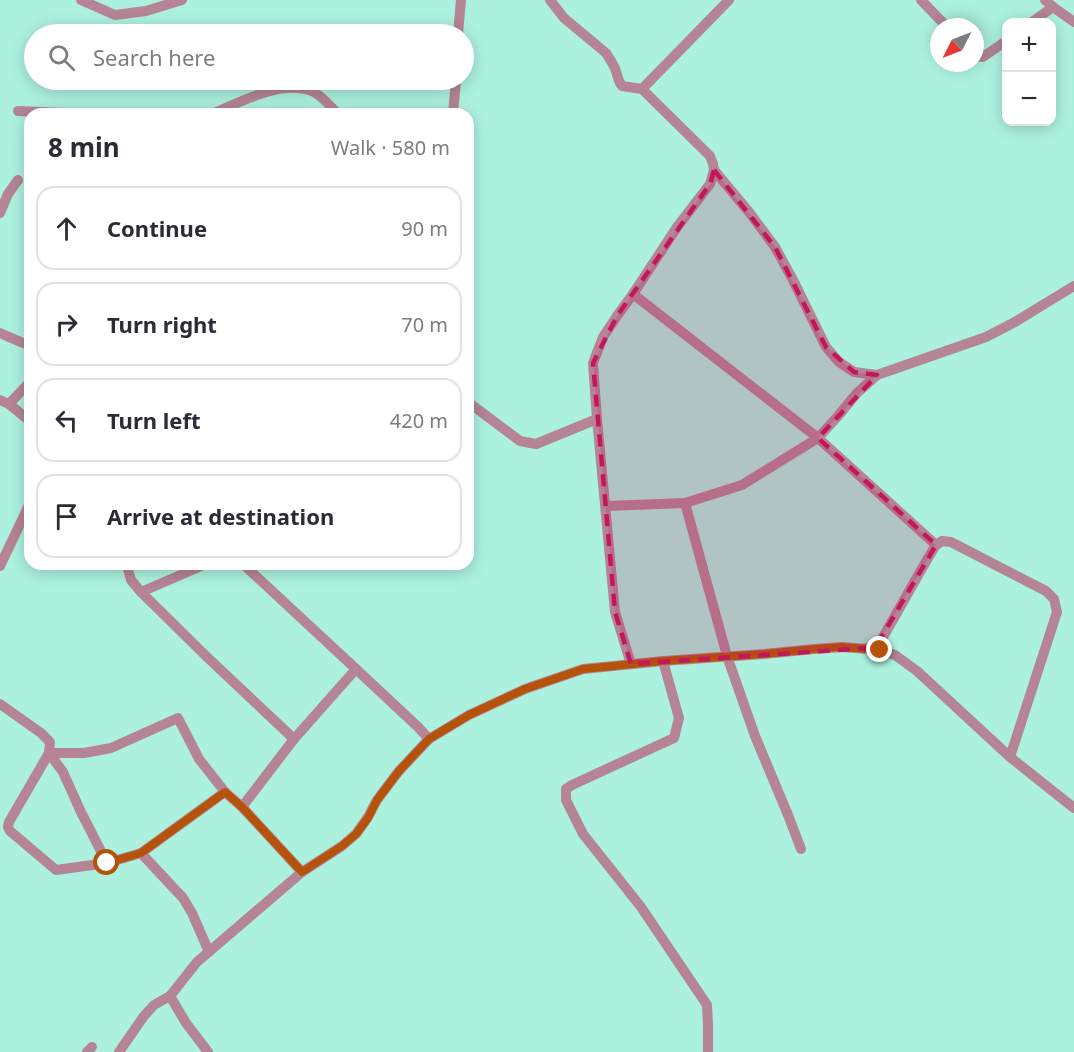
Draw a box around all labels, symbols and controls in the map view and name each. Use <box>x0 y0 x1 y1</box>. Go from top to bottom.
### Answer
north arrow <box>930 18 984 72</box>
map controls <box>1002 18 1056 126</box>
button: + <box>1002 18 1056 72</box>
search box <box>24 24 474 90</box>
icon: search <box>45 41 78 74</box>
text: Search here <box>93 42 215 72</box>
button: − <box>1002 72 1056 126</box>
text: 8 min <box>48 129 120 165</box>
text: Walk · 580 m <box>331 134 450 161</box>
icon: ahead <box>50 212 83 245</box>
text: Continue <box>107 213 207 243</box>
text: 90 m <box>401 215 448 242</box>
icon: right <box>50 308 83 341</box>
text: Turn right <box>107 309 217 339</box>
text: 70 m <box>401 311 448 338</box>
icon: left <box>50 404 83 437</box>
text: Turn left <box>107 405 201 435</box>
text: 420 m <box>390 407 448 434</box>
icon: arrive <box>50 500 83 533</box>
text: Arrive at destination <box>107 501 334 531</box>
route end <box>866 636 892 662</box>
route start <box>93 849 119 875</box>

